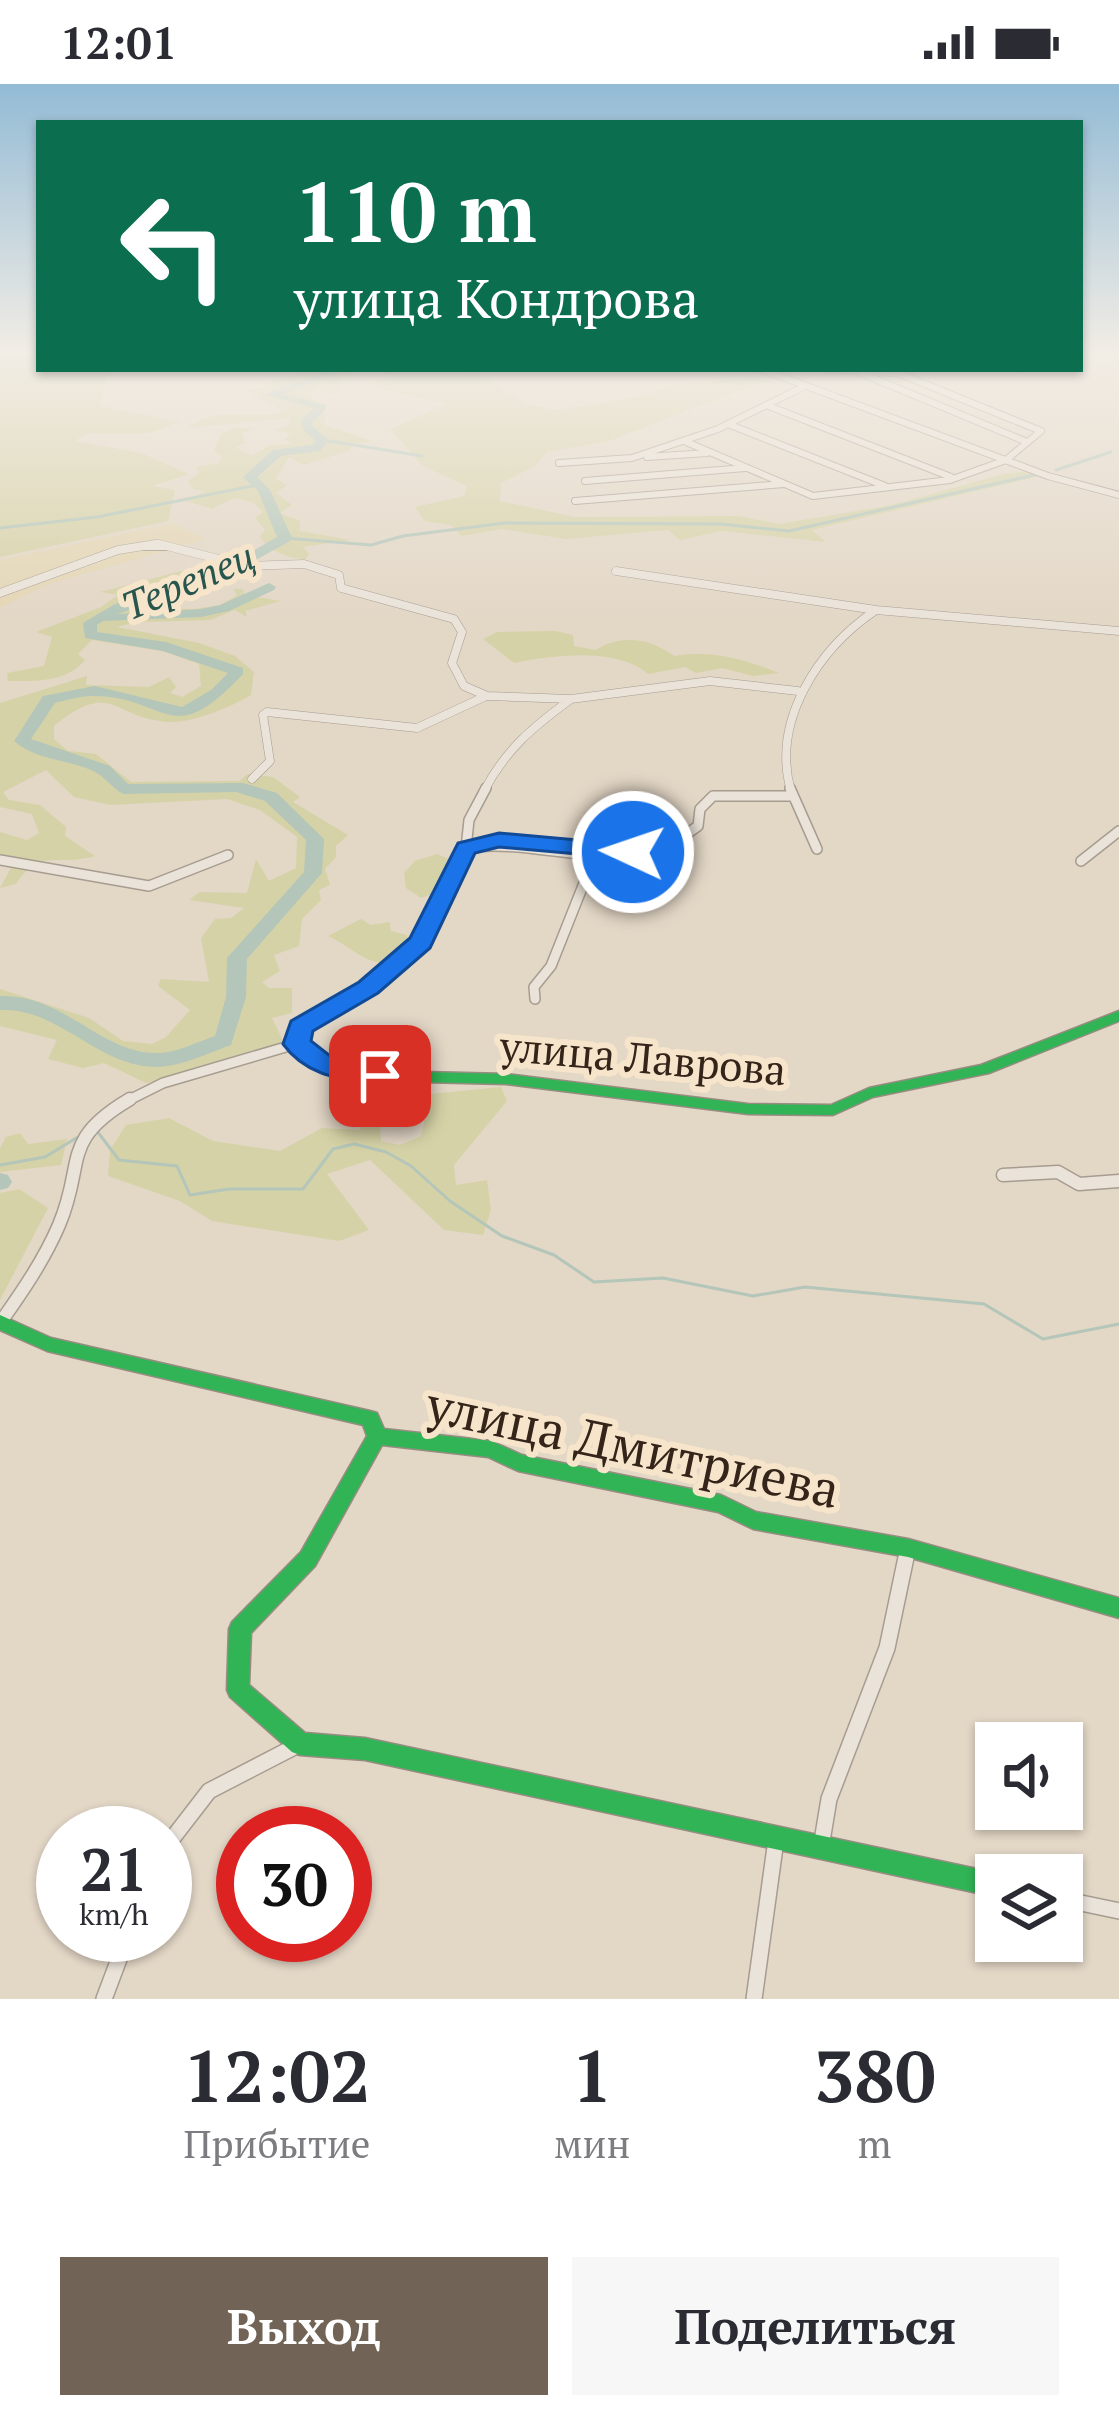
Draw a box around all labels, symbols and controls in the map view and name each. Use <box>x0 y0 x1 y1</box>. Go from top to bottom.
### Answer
text: 12:01 <box>60 12 177 72</box>
text: 110 m <box>294 155 537 266</box>
icon: left <box>96 168 252 324</box>
text: улица Кондрова <box>294 262 699 333</box>
water label: Терепец <box>113 529 262 631</box>
position arrow <box>570 789 696 915</box>
street label: улица Лаврова <box>497 1017 789 1097</box>
pin <box>329 1025 431 1127</box>
icon: arrive <box>347 1043 413 1109</box>
street label: улица Дмитриева <box>420 1369 846 1523</box>
map controls <box>975 1722 1083 1962</box>
button: sound <box>975 1722 1083 1830</box>
speed limit sign: 30 <box>216 1806 372 1962</box>
text: 21 <box>80 1829 148 1908</box>
button: layers <box>975 1854 1083 1962</box>
text: km/h <box>79 1894 149 1934</box>
text: 12:02 <box>183 2027 371 2123</box>
text: 1 <box>572 2027 613 2123</box>
text: 380 <box>814 2027 936 2123</box>
text: Прибытие <box>184 2117 370 2169</box>
text: мин <box>554 2117 630 2169</box>
text: m <box>858 2117 892 2169</box>
button: Выход <box>60 2257 548 2395</box>
button: Поделиться <box>572 2257 1059 2395</box>

